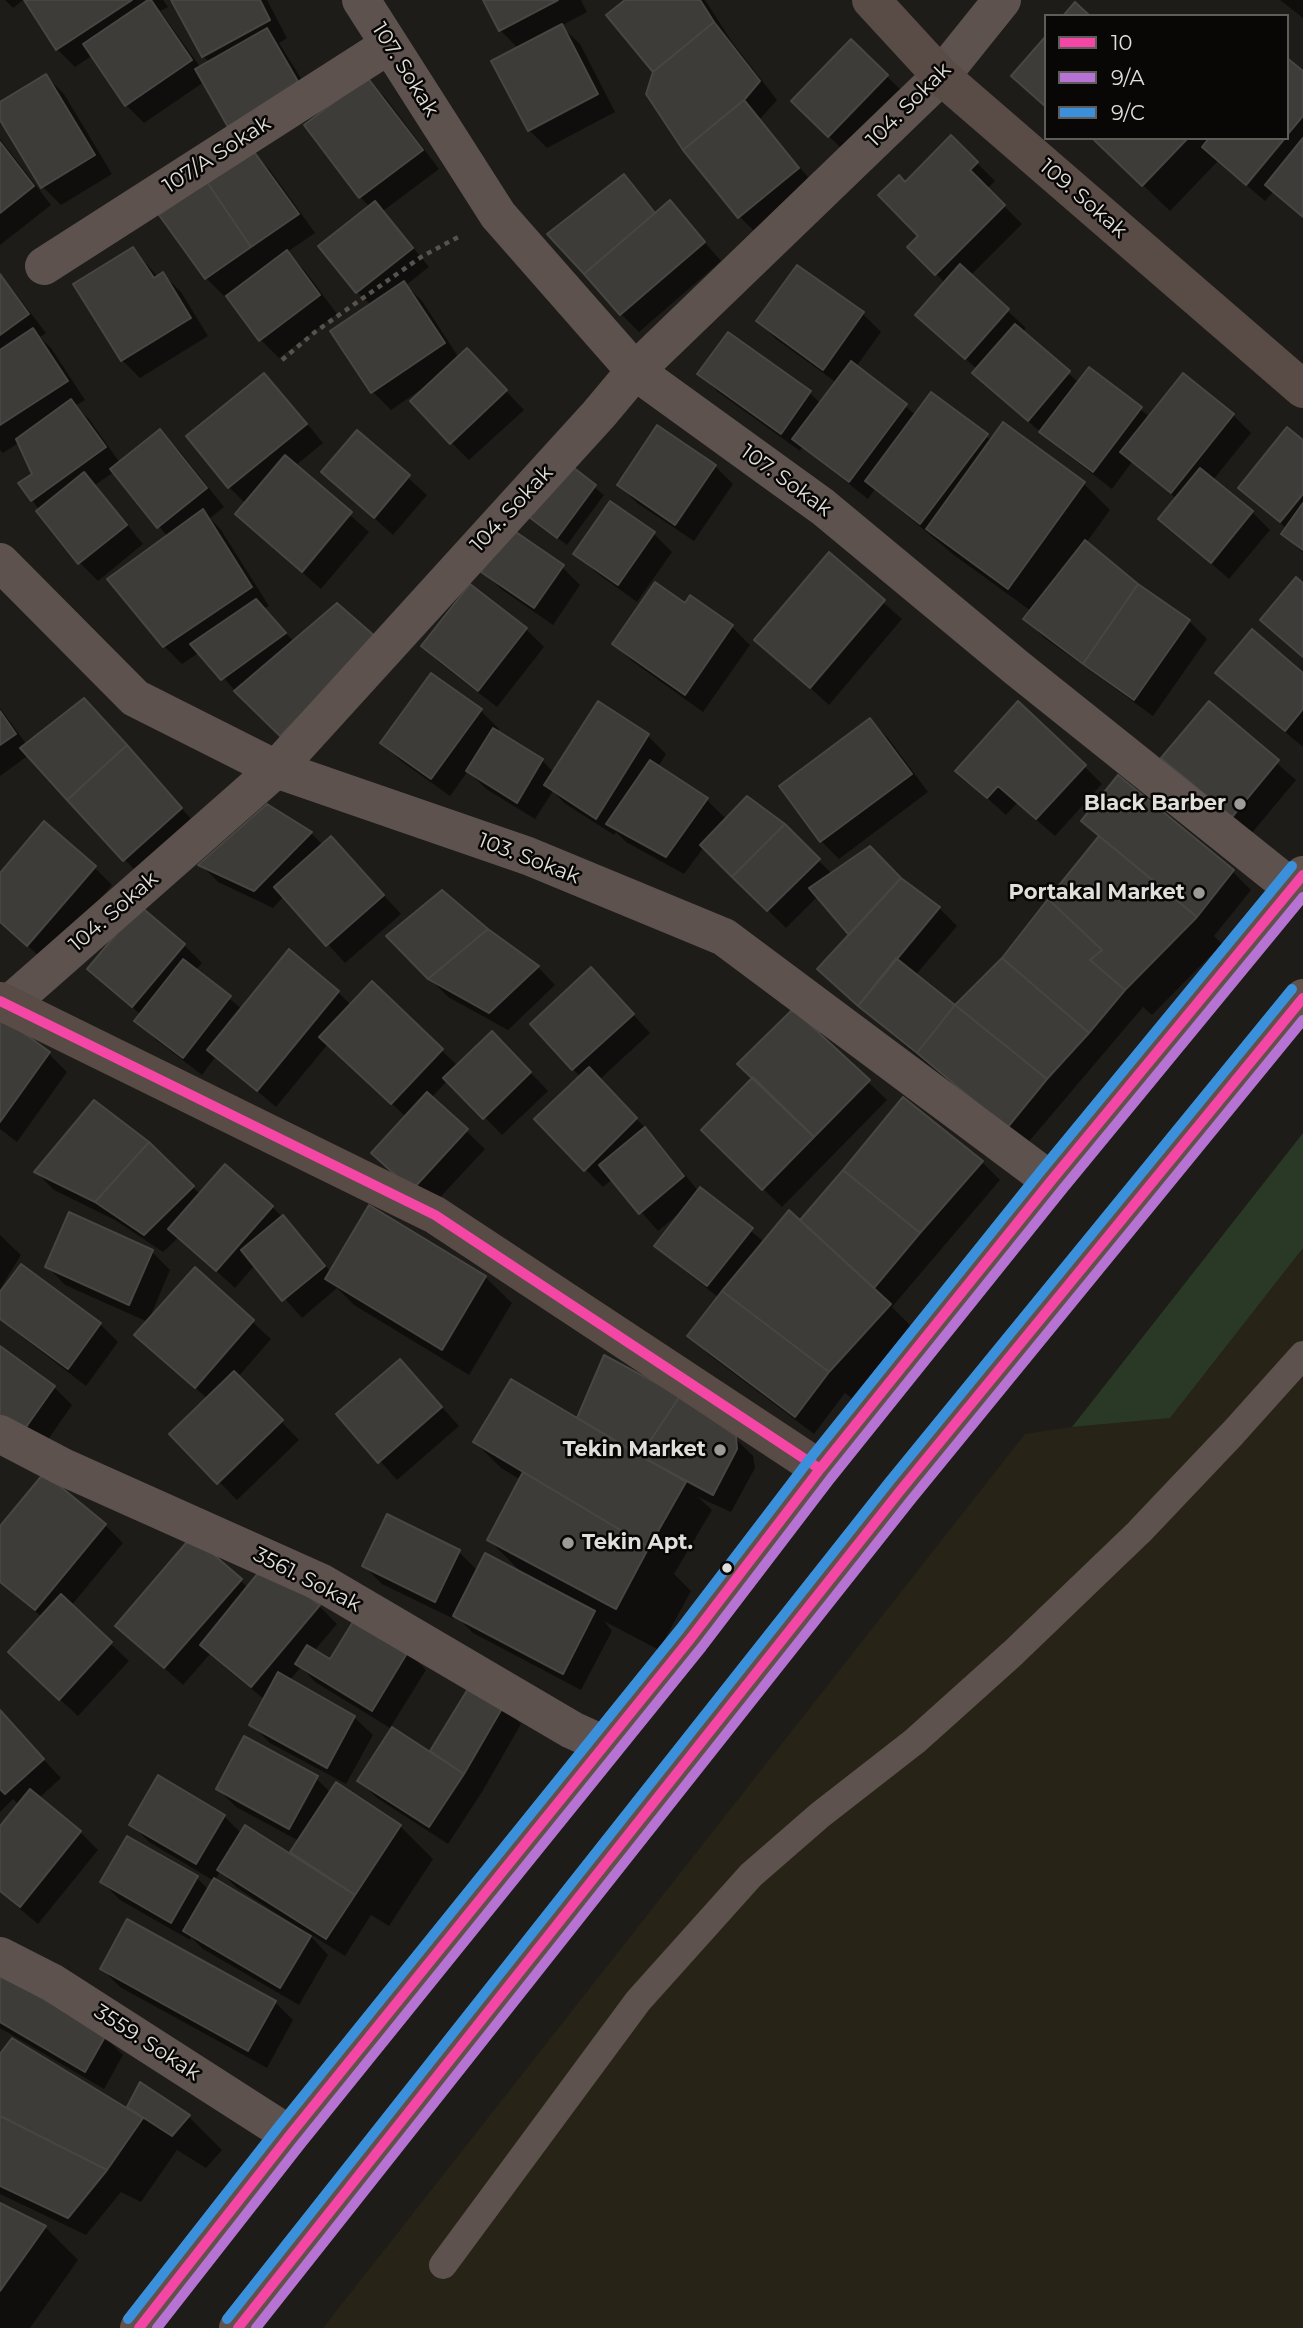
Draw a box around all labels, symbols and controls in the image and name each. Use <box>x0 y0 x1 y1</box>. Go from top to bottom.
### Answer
legend <box>1044 14 1289 140</box>
street label: 107. Sokak <box>366 18 444 122</box>
text: 10 <box>1111 30 1132 55</box>
street label: 104. Sokak <box>862 58 956 152</box>
text: 9/A <box>1111 65 1145 90</box>
text: 9/C <box>1111 100 1145 125</box>
street label: 107/A Sokak <box>159 111 275 199</box>
street label: 109. Sokak <box>1034 154 1132 244</box>
street label: 107. Sokak <box>736 440 836 522</box>
street label: 104. Sokak <box>466 461 558 557</box>
place label: Black Barber <box>1084 791 1226 817</box>
marker: Black Barber <box>1232 796 1248 812</box>
street label: 103. Sokak <box>475 828 583 890</box>
street label: 104. Sokak <box>65 867 163 957</box>
place label: Portakal Market <box>1009 880 1185 906</box>
marker: Portakal Market <box>1191 885 1207 901</box>
place label: Tekin Market <box>563 1437 706 1463</box>
marker: Tekin Market <box>712 1442 728 1458</box>
place label: Tekin Apt. <box>582 1530 693 1556</box>
marker: Tekin Apt. <box>560 1535 576 1551</box>
street label: 3561. Sokak <box>249 1542 365 1618</box>
unlabelled marker <box>720 1561 734 1575</box>
street label: 3559. Sokak <box>89 1999 205 2087</box>

